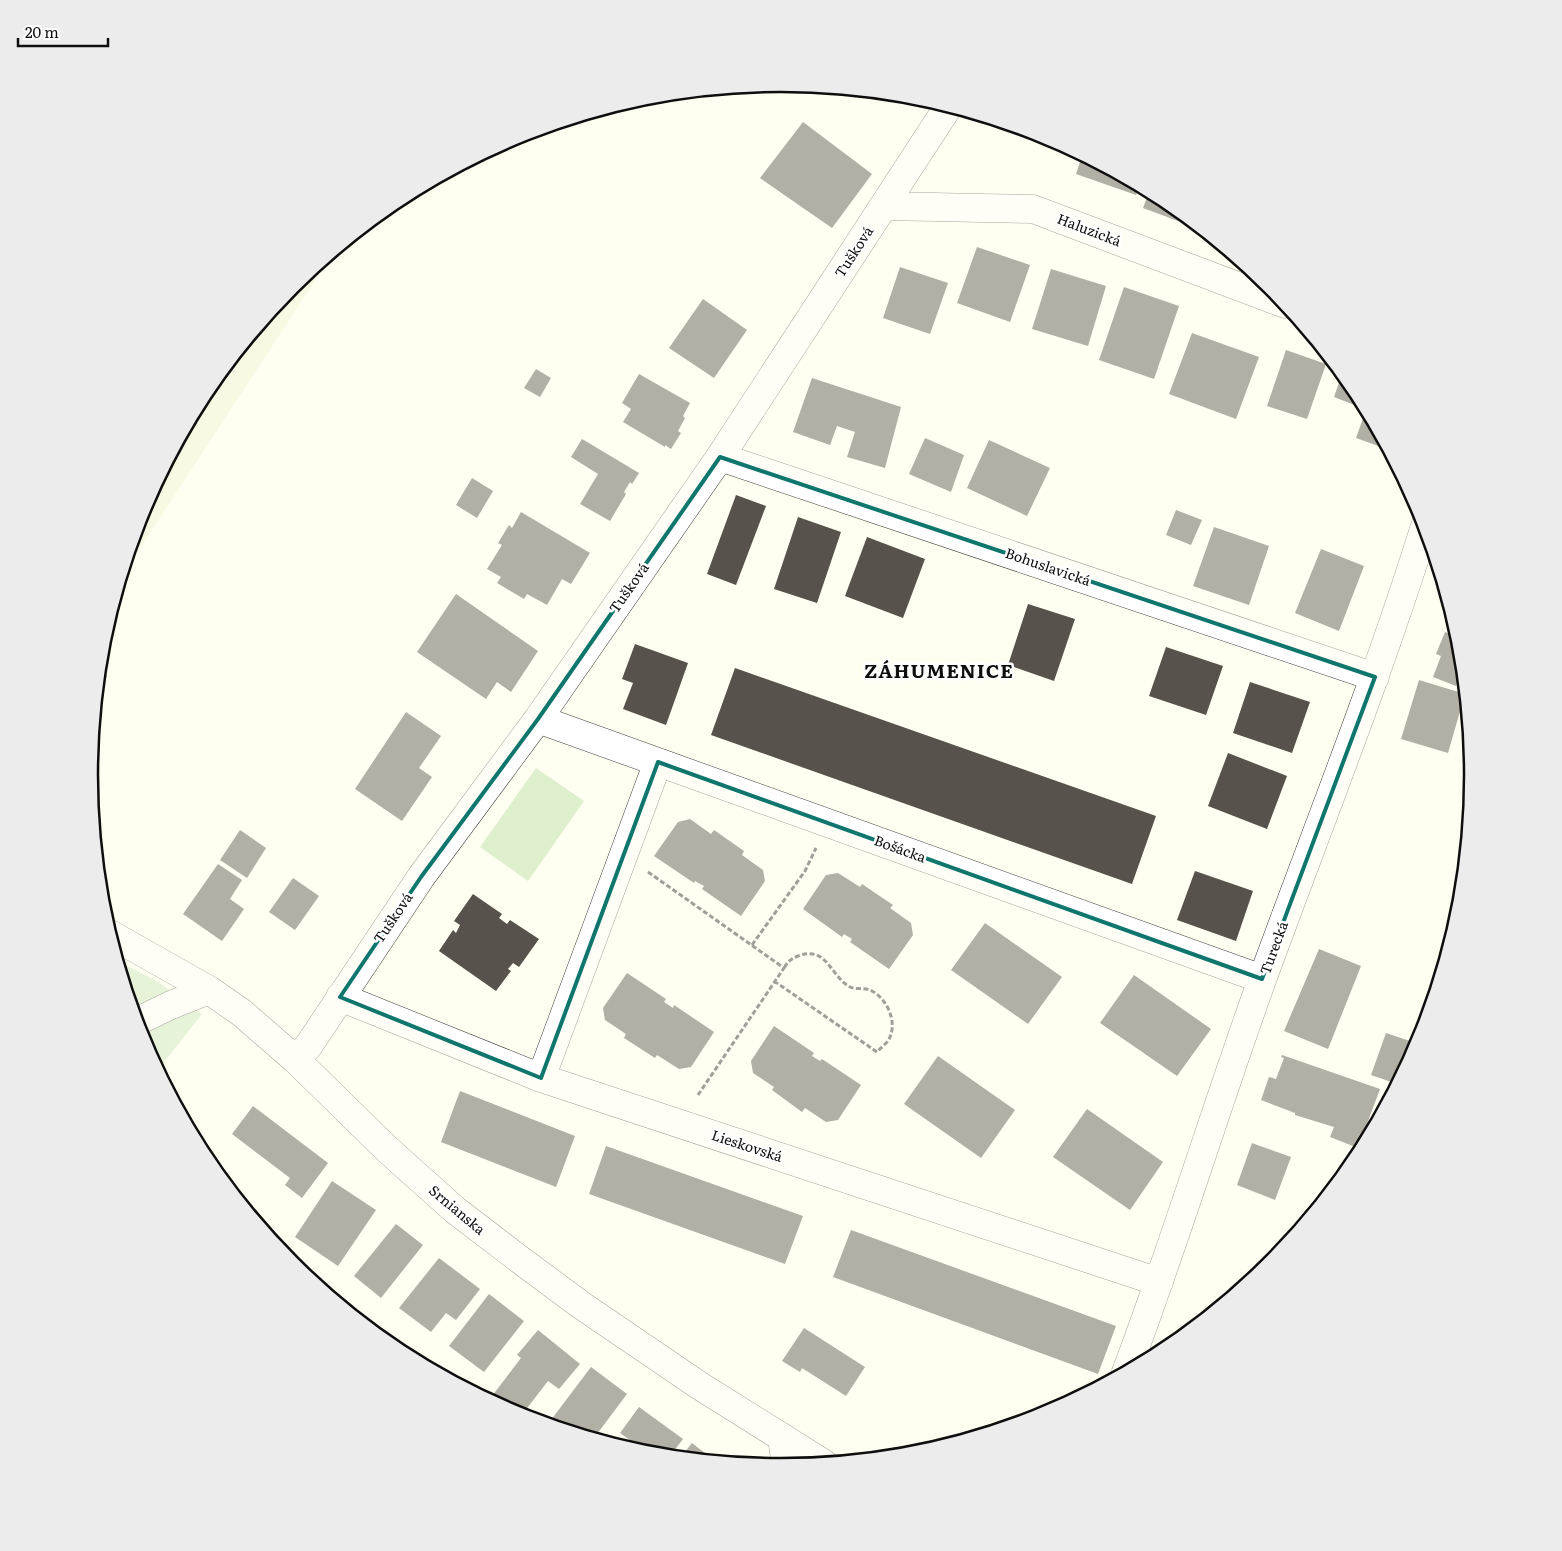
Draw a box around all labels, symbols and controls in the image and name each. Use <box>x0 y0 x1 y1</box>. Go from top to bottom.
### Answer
scale bar <box>18 15 108 47</box>
text: 20 m <box>25 20 59 43</box>
street label: Haluzická <box>1054 208 1125 251</box>
street label: Tušková <box>829 222 877 281</box>
street label: Bohuslavická <box>1003 542 1094 590</box>
street label: Tušková <box>604 558 653 617</box>
district label: ZÁHUMENICE <box>864 656 1014 684</box>
street label: Bošácka <box>872 829 930 867</box>
street label: Tušková <box>368 888 417 947</box>
street label: Turecká <box>1254 918 1292 977</box>
street label: Lieskovská <box>709 1124 786 1166</box>
street label: Srnianska <box>425 1180 490 1239</box>

